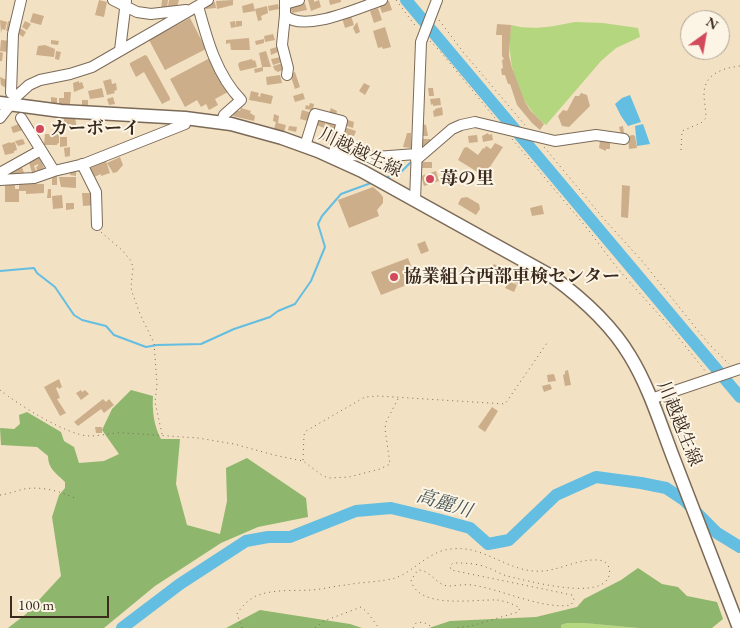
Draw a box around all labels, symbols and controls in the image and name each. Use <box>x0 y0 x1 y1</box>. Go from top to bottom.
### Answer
north arrow <box>680 10 730 60</box>
text: N <box>703 12 722 34</box>
place label: カーボーイ <box>50 118 140 140</box>
marker: カーボーイ <box>34 123 46 135</box>
street label: 川越越生線 <box>315 124 405 182</box>
place label: 苺の里 <box>440 168 494 190</box>
marker: 苺の里 <box>424 173 436 185</box>
place label: 協業組合西部車検センター <box>404 266 620 288</box>
marker: 協業組合西部車検センター <box>388 271 400 283</box>
street label: 川越越生線 <box>652 378 706 470</box>
water label: 高麗川 <box>413 485 475 523</box>
scale bar <box>12 586 111 618</box>
text: 100 m <box>18 595 54 614</box>

